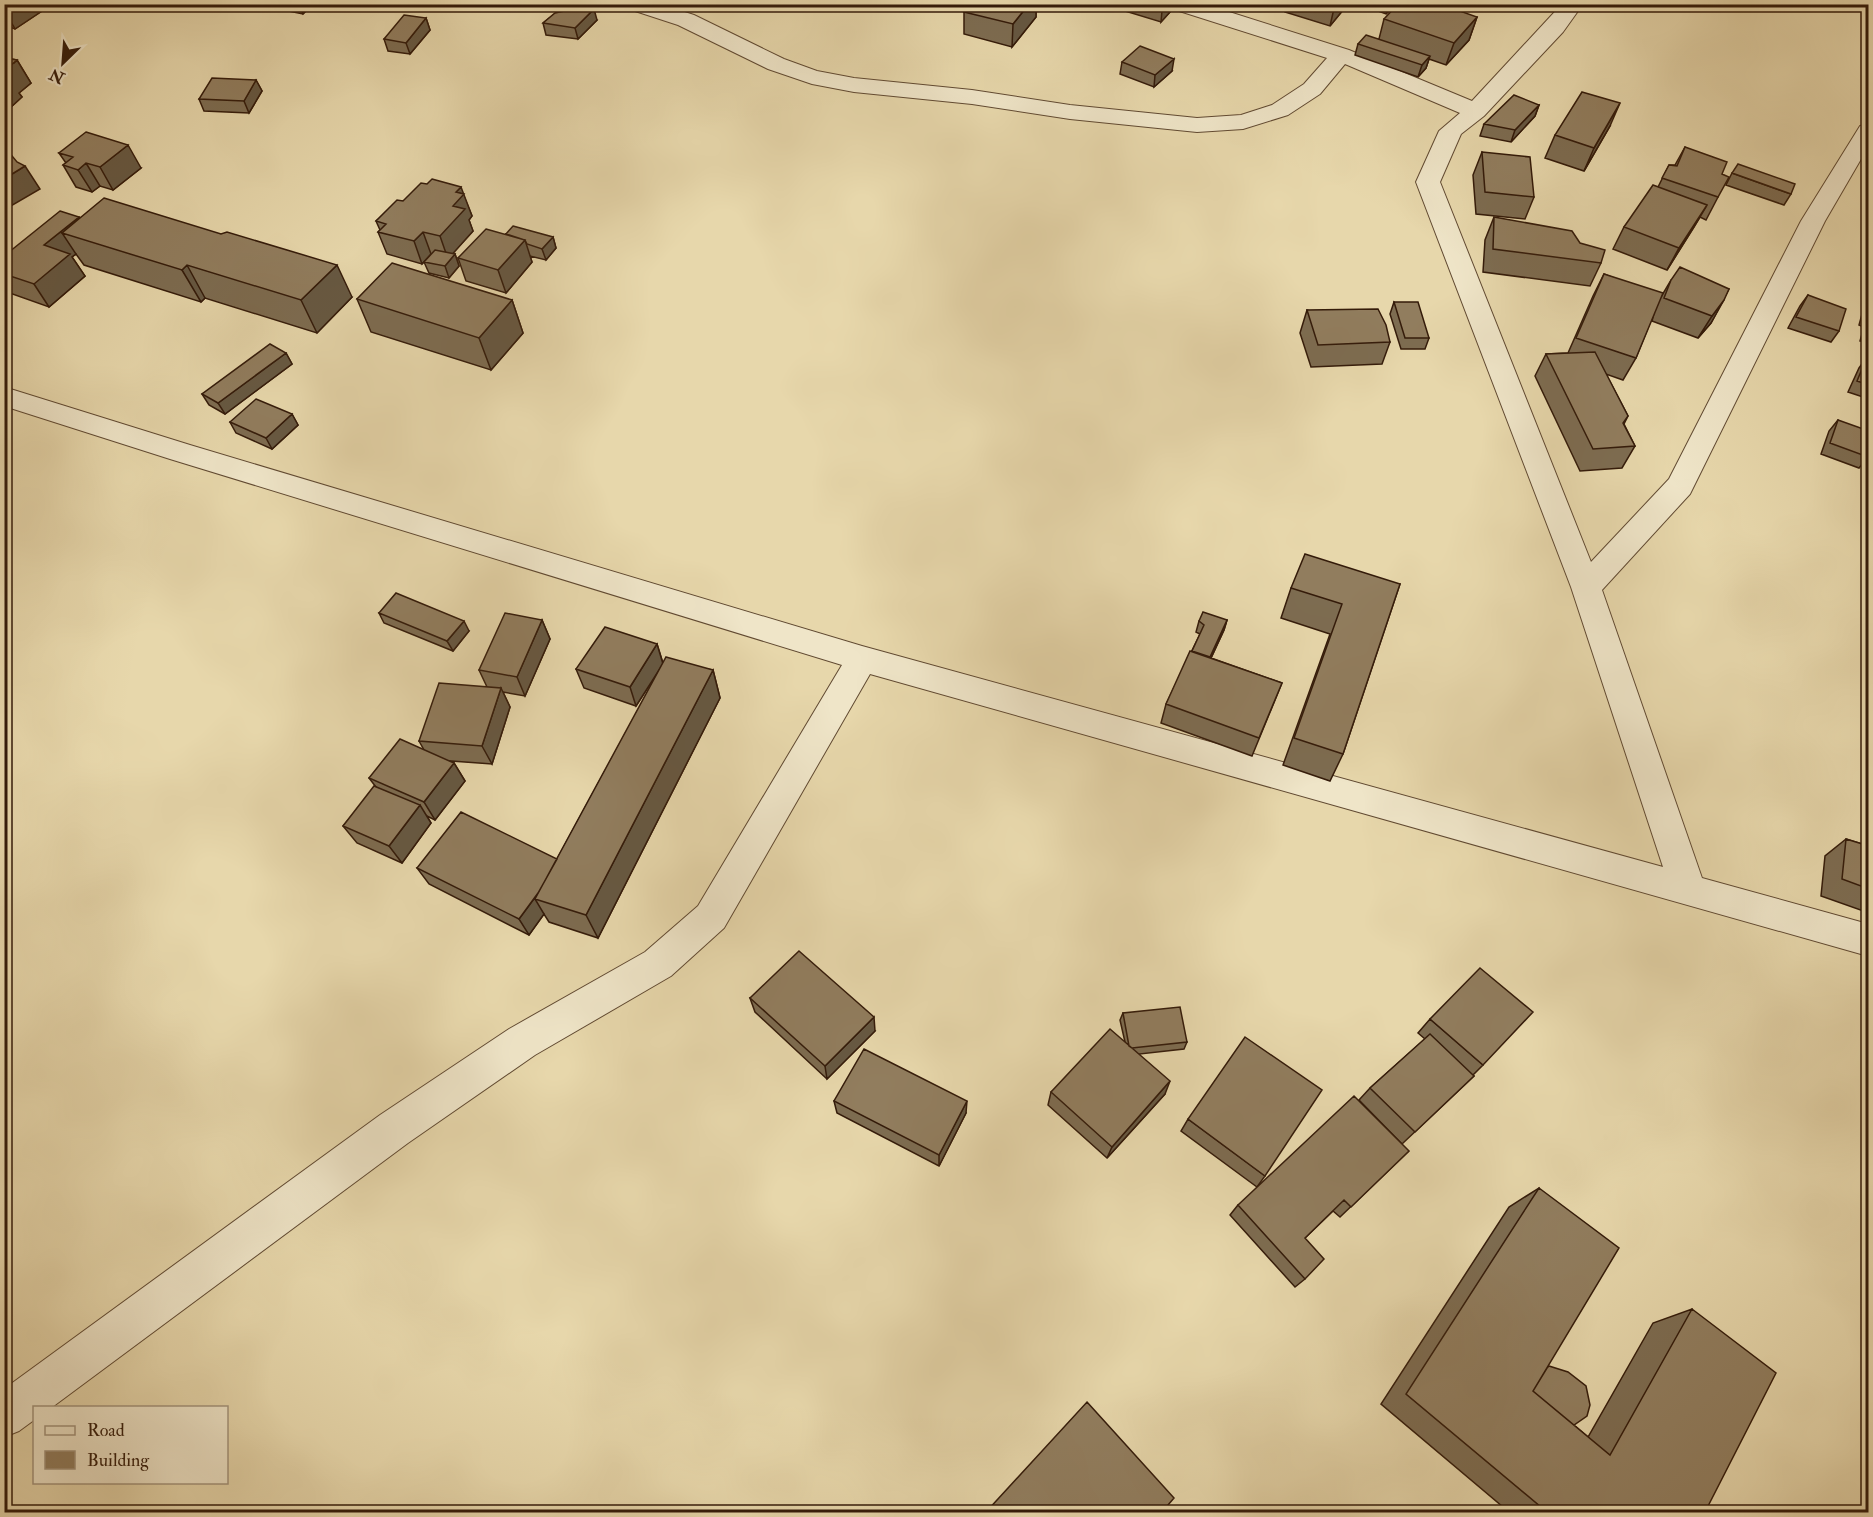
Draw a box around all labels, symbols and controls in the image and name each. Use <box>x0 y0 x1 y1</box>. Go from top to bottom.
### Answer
north arrow <box>33 33 93 93</box>
text: N <box>46 63 69 88</box>
legend <box>33 1406 228 1484</box>
text: Road <box>87 1419 125 1442</box>
text: Building <box>87 1449 150 1472</box>

